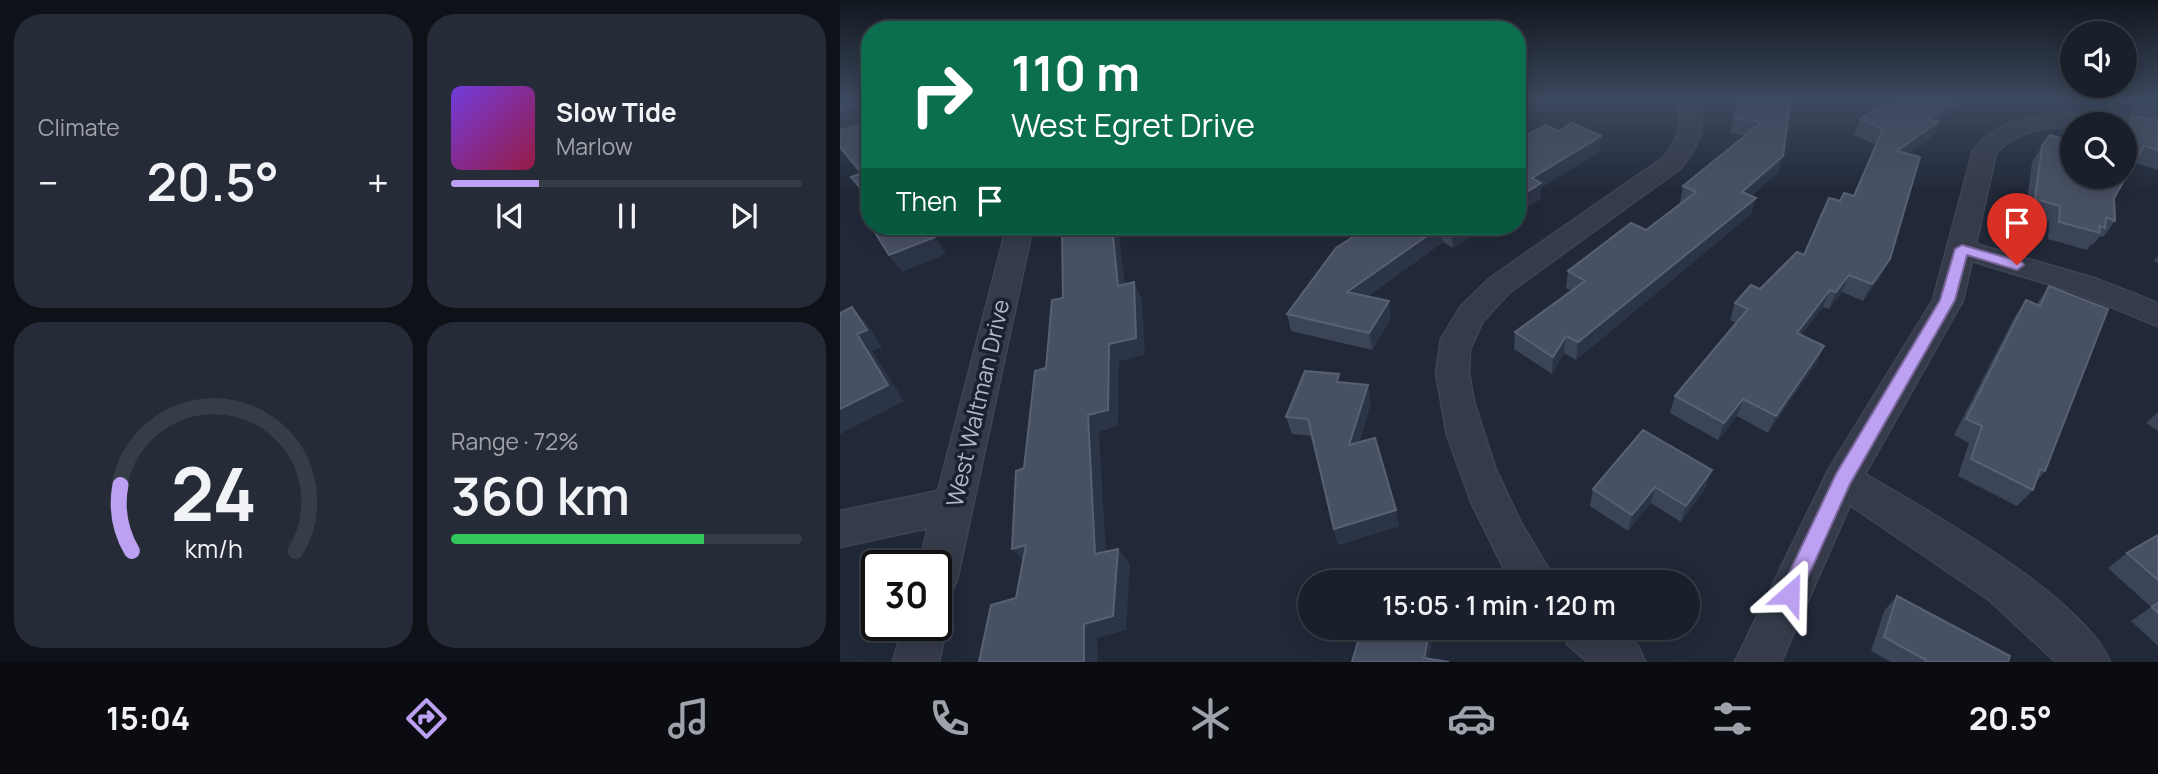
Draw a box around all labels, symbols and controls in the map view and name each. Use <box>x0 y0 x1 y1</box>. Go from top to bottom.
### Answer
map controls <box>2060 21 2137 189</box>
button: sound <box>2060 21 2137 98</box>
text: 110 m <box>1011 39 1140 106</box>
icon: right <box>896 49 987 140</box>
text: Slow Tide <box>556 94 677 130</box>
text: West Egret Drive <box>1011 103 1255 147</box>
text: Climate <box>38 111 120 143</box>
button: search <box>2060 112 2137 189</box>
text: Marlow <box>556 130 633 162</box>
text: 20.5° <box>147 146 279 217</box>
text: − <box>38 156 59 208</box>
text: + <box>367 156 389 208</box>
icon: arrive <box>971 182 1009 220</box>
text: Then <box>896 183 957 219</box>
pin <box>1987 193 2047 265</box>
icon: previous <box>491 197 529 235</box>
icon: pause <box>608 197 646 235</box>
icon: next <box>725 197 763 235</box>
icon: arrive <box>1998 204 2036 242</box>
street label: West Waltman Drive <box>938 296 1016 509</box>
text: Range · 72% <box>451 425 579 457</box>
text: 24 <box>170 443 257 543</box>
text: 360 km <box>451 460 630 531</box>
text: km/h <box>184 531 243 566</box>
speed limit sign: 30 <box>861 550 952 641</box>
position arrow <box>1753 557 1827 631</box>
text: 15:05 · 1 min · 120 m <box>1382 587 1616 623</box>
icon: directions <box>402 694 451 743</box>
icon: music <box>664 694 713 743</box>
icon: phone <box>925 694 974 743</box>
icon: climate <box>1186 694 1235 743</box>
icon: car <box>1447 694 1496 743</box>
icon: filters <box>1708 694 1757 743</box>
text: 15:04 <box>106 696 190 740</box>
text: 20.5° <box>1969 696 2052 740</box>

